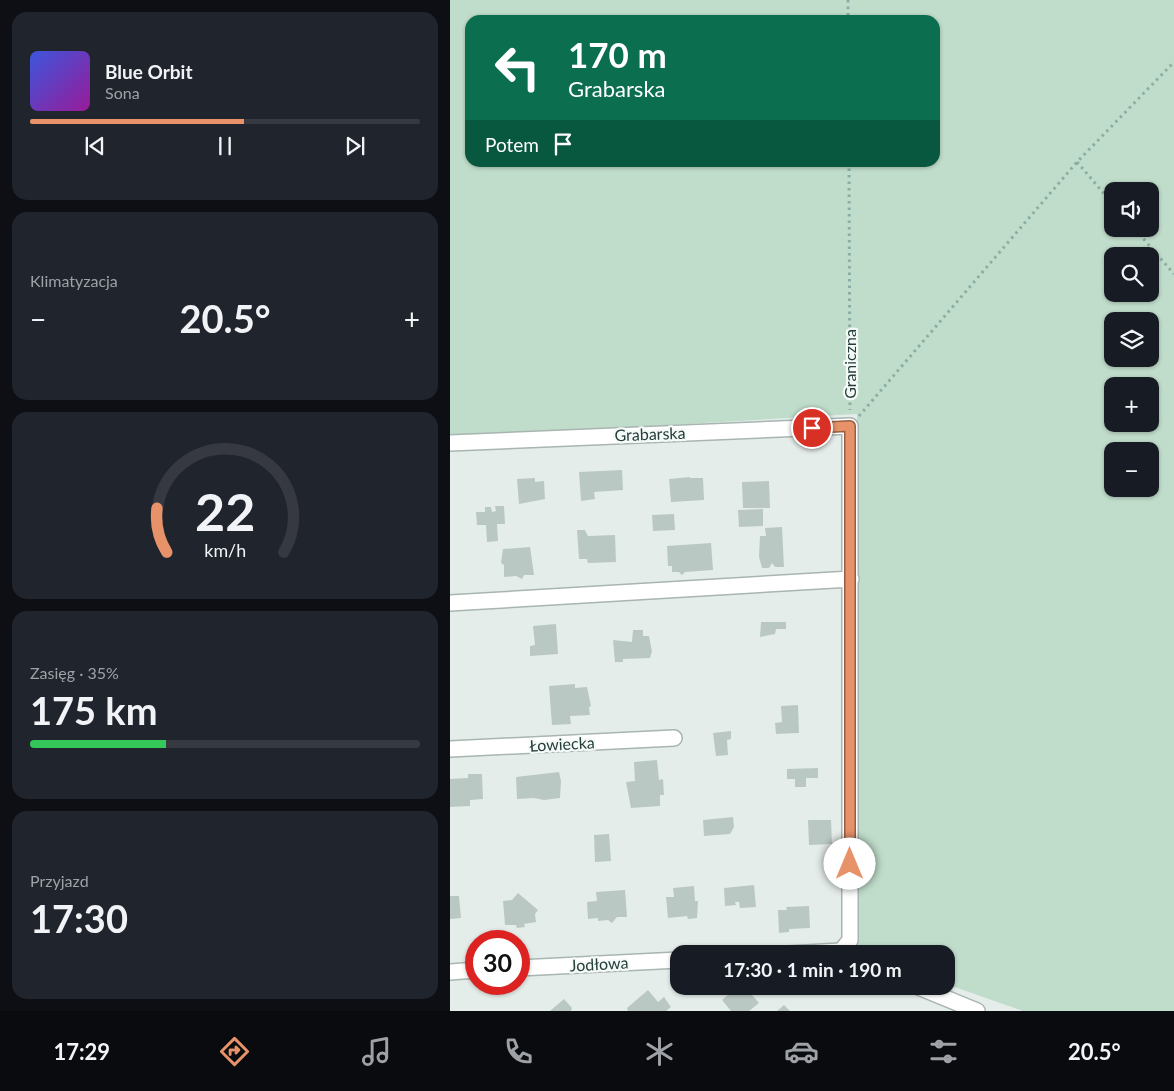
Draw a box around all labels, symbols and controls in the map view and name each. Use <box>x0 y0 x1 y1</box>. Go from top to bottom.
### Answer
text: 170 m <box>568 33 667 75</box>
icon: left <box>485 35 550 100</box>
text: Blue Orbit <box>105 60 193 83</box>
text: Grabarska <box>568 75 666 102</box>
text: Sona <box>105 83 140 102</box>
icon: arrive <box>549 130 577 158</box>
icon: previous <box>81 132 109 160</box>
icon: pause <box>211 132 239 160</box>
icon: next <box>341 132 369 160</box>
text: Potem <box>485 133 539 156</box>
map controls <box>1104 182 1159 497</box>
button: sound <box>1104 182 1159 237</box>
button: search <box>1104 247 1159 302</box>
text: Klimatyzacja <box>30 271 118 290</box>
text: 20.5° <box>180 295 270 341</box>
text: − <box>30 302 46 336</box>
text: + <box>404 302 420 336</box>
button: layers <box>1104 312 1159 367</box>
street label: Graniczna <box>840 329 859 399</box>
button: + <box>1104 377 1159 432</box>
pin <box>791 407 833 449</box>
icon: arrive <box>798 414 826 442</box>
street label: Grabarska <box>614 423 686 444</box>
button: − <box>1104 442 1159 497</box>
text: 22 <box>195 480 255 542</box>
text: km/h <box>204 539 246 561</box>
text: Zasięg · 35% <box>30 663 119 682</box>
text: 175 km <box>30 687 158 733</box>
street label: Łowiecka <box>529 732 595 755</box>
position arrow <box>823 837 875 889</box>
text: Przyjazd <box>30 871 89 890</box>
text: 17:30 <box>30 895 128 941</box>
speed limit sign: 30 <box>465 930 530 995</box>
street label: Jodłowa <box>569 952 629 975</box>
text: 17:30 · 1 min · 190 m <box>723 958 902 981</box>
icon: directions <box>217 1034 252 1069</box>
icon: music <box>359 1034 394 1069</box>
icon: phone <box>501 1034 536 1069</box>
icon: climate <box>642 1034 677 1069</box>
icon: car <box>784 1034 819 1069</box>
icon: filters <box>926 1034 961 1069</box>
text: 17:29 <box>53 1038 110 1065</box>
text: 20.5° <box>1068 1038 1121 1065</box>

